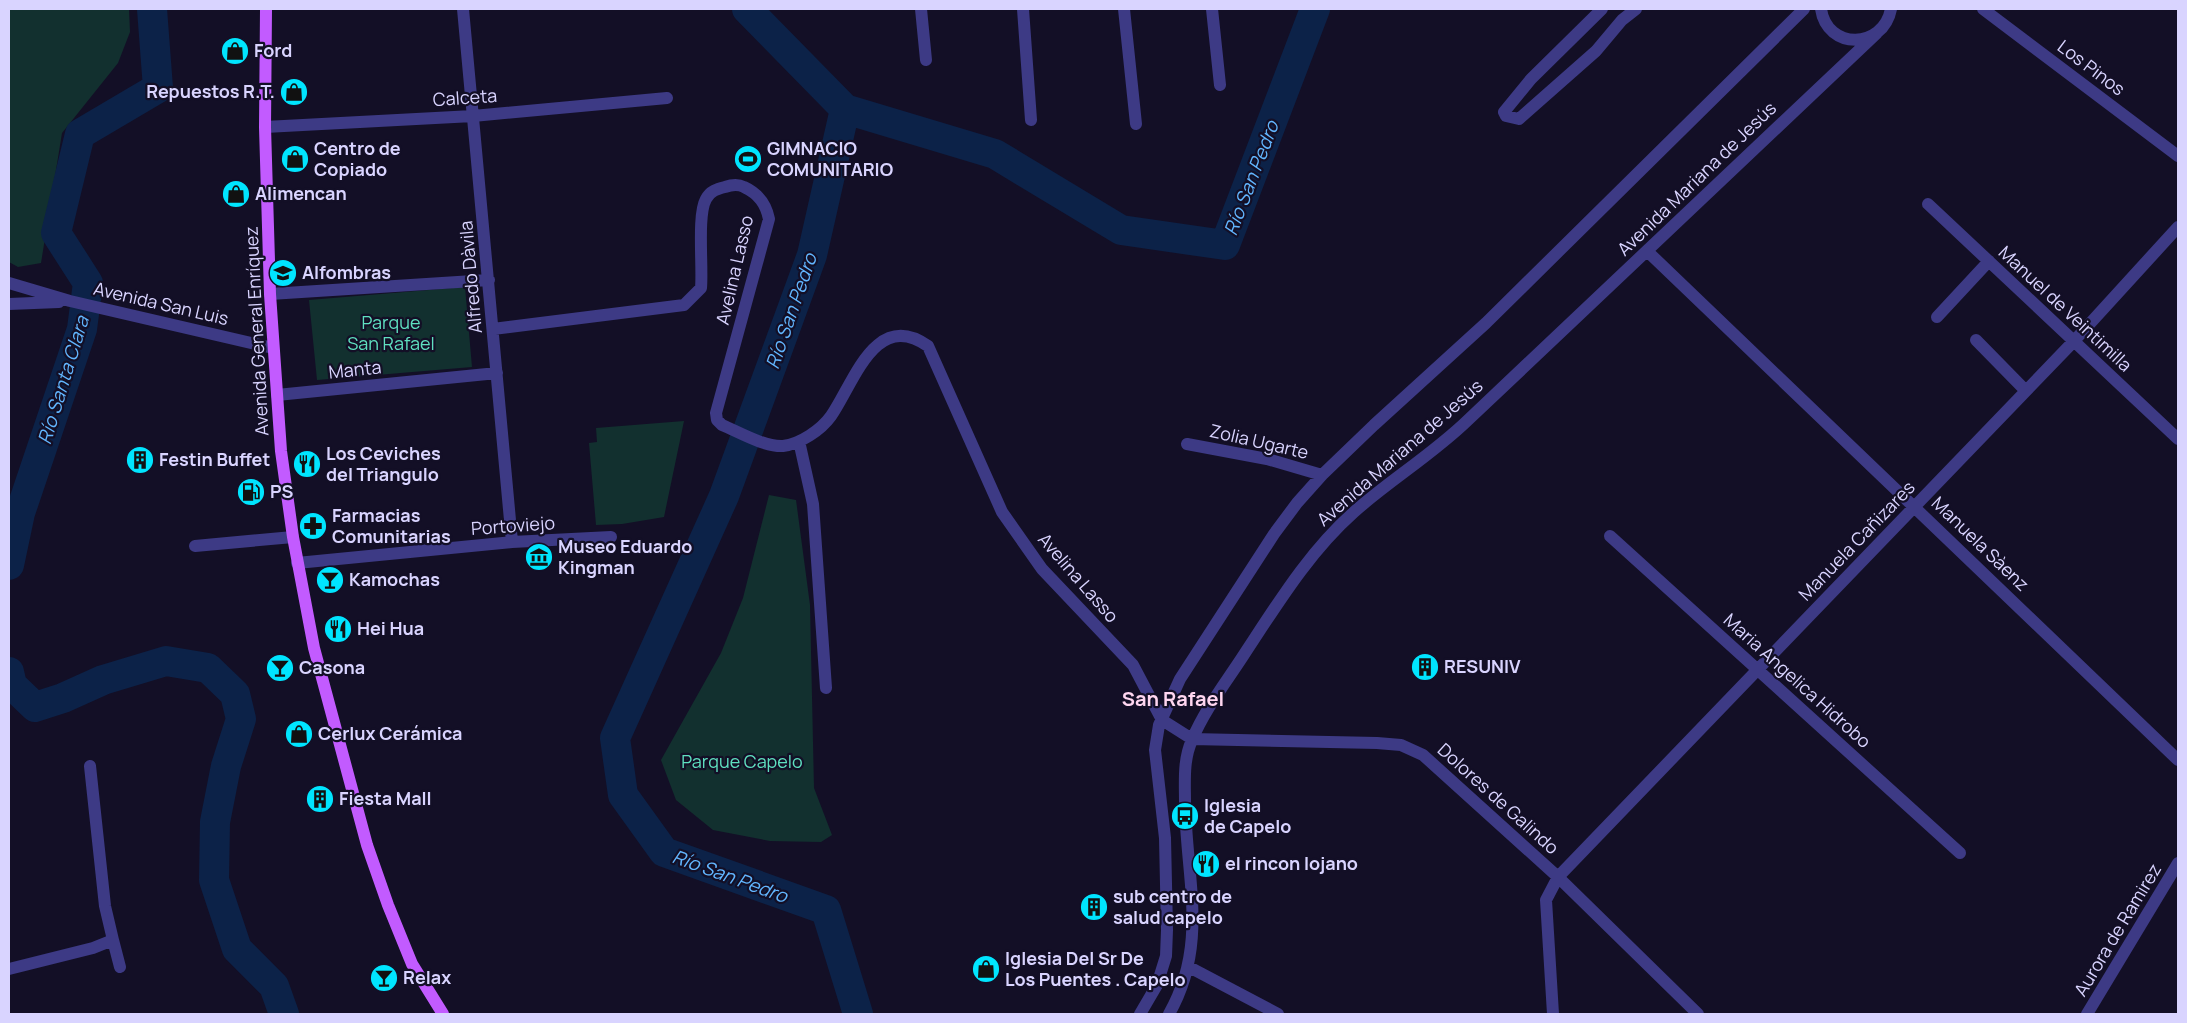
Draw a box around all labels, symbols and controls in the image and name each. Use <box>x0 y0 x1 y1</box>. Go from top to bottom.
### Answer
street label: Los Pinos <box>2053 34 2130 100</box>
shop icon: Ford <box>220 36 250 66</box>
place label: Ford <box>254 38 292 62</box>
shop icon: Repuestos R.T. <box>279 77 309 107</box>
place label: Repuestos R.T. <box>146 79 275 103</box>
street label: Calceta <box>432 83 498 111</box>
street label: Avenida Mariana de Jesús <box>1612 96 1781 261</box>
water label: Río San Pedro <box>1217 115 1285 239</box>
place label: Centro de Copiado <box>314 136 401 181</box>
place label: GIMNACIO COMUNITARIO <box>767 136 893 181</box>
shop icon: Centro de Copiado <box>280 144 310 174</box>
sports icon: GIMNACIO COMUNITARIO <box>733 144 763 174</box>
shop icon: Alimencan <box>221 179 251 209</box>
place label: Alimencan <box>255 181 347 205</box>
street label: Avelina Lasso <box>710 213 758 327</box>
street label: Alfredo Dàvila <box>453 220 487 334</box>
street label: Avenida General Enríquez <box>239 226 273 437</box>
street label: Manuel de Veintimilla <box>1994 240 2138 376</box>
water label: Río San Pedro <box>759 248 823 372</box>
school or university icon: Alfombras <box>268 258 298 288</box>
place label: Alfombras <box>302 260 391 284</box>
street label: Avenida San Luis <box>91 276 231 330</box>
park label: Parque San Rafael <box>347 310 435 355</box>
water label: Río Santa Clara <box>31 311 95 447</box>
street label: Manta <box>327 354 383 384</box>
street label: Avenida Mariana de Jesús <box>1311 374 1487 531</box>
street label: ZoIia Ugarte <box>1207 418 1311 464</box>
place label: Los Ceviches del Triangulo <box>326 441 441 486</box>
building icon: Festin Buffet <box>125 445 155 475</box>
place label: Festin Buffet <box>159 447 270 471</box>
restaurant icon: Los Ceviches del Triangulo <box>292 449 322 479</box>
street label: Manuela Cañizares <box>1793 475 1920 605</box>
fuel station icon: PS <box>236 477 266 507</box>
place label: PS <box>270 479 293 503</box>
street label: Manuela Sàenz <box>1927 491 2034 596</box>
place label: Farmacias Comunitarias <box>332 503 451 548</box>
street label: Portoviejo <box>470 510 556 540</box>
pharmacy icon: Farmacias Comunitarias <box>298 511 328 541</box>
street label: Avelina Lasso <box>1033 527 1124 627</box>
place label: Museo Eduardo Kingman <box>558 534 692 579</box>
museum icon: Museo Eduardo Kingman <box>524 542 554 572</box>
bar icon: Kamochas <box>315 565 345 595</box>
place label: Kamochas <box>349 567 440 591</box>
street label: Maria Angelica Hidrobo <box>1719 608 1876 753</box>
restaurant icon: Hei Hua <box>323 614 353 644</box>
place label: Hei Hua <box>357 616 424 640</box>
building icon: RESUNIV <box>1410 652 1440 682</box>
bar icon: Casona <box>265 653 295 683</box>
place label: RESUNIV <box>1444 654 1521 678</box>
place label: Casona <box>299 655 365 679</box>
district label: San Rafael <box>1122 685 1224 712</box>
shop icon: Cerlux Cerámica <box>284 719 314 749</box>
place label: Cerlux Cerámica <box>318 721 462 745</box>
street label: Dolores de Galindo <box>1433 737 1564 859</box>
park label: Parque Capelo <box>681 749 803 773</box>
building icon: Fiesta Mall <box>305 784 335 814</box>
place label: Fiesta Mall <box>339 786 432 810</box>
place label: Iglesia de Capelo <box>1204 793 1291 838</box>
bus stop icon: Iglesia de Capelo <box>1170 801 1200 831</box>
water label: Río San Pedro <box>669 843 793 909</box>
restaurant icon: el rincon lojano <box>1191 849 1221 879</box>
place label: el rincon lojano <box>1225 851 1358 875</box>
street label: Aurora de Ramirez <box>2068 859 2166 1000</box>
place label: sub centro de salud capelo <box>1113 884 1232 929</box>
building icon: sub centro de salud capelo <box>1079 892 1109 922</box>
place label: Iglesia Del Sr De Los Puentes . Capelo <box>1005 946 1186 991</box>
shop icon: Iglesia Del Sr De Los Puentes . Capelo <box>971 954 1001 984</box>
bar icon: Relax <box>369 963 399 993</box>
place label: Relax <box>403 965 451 989</box>

